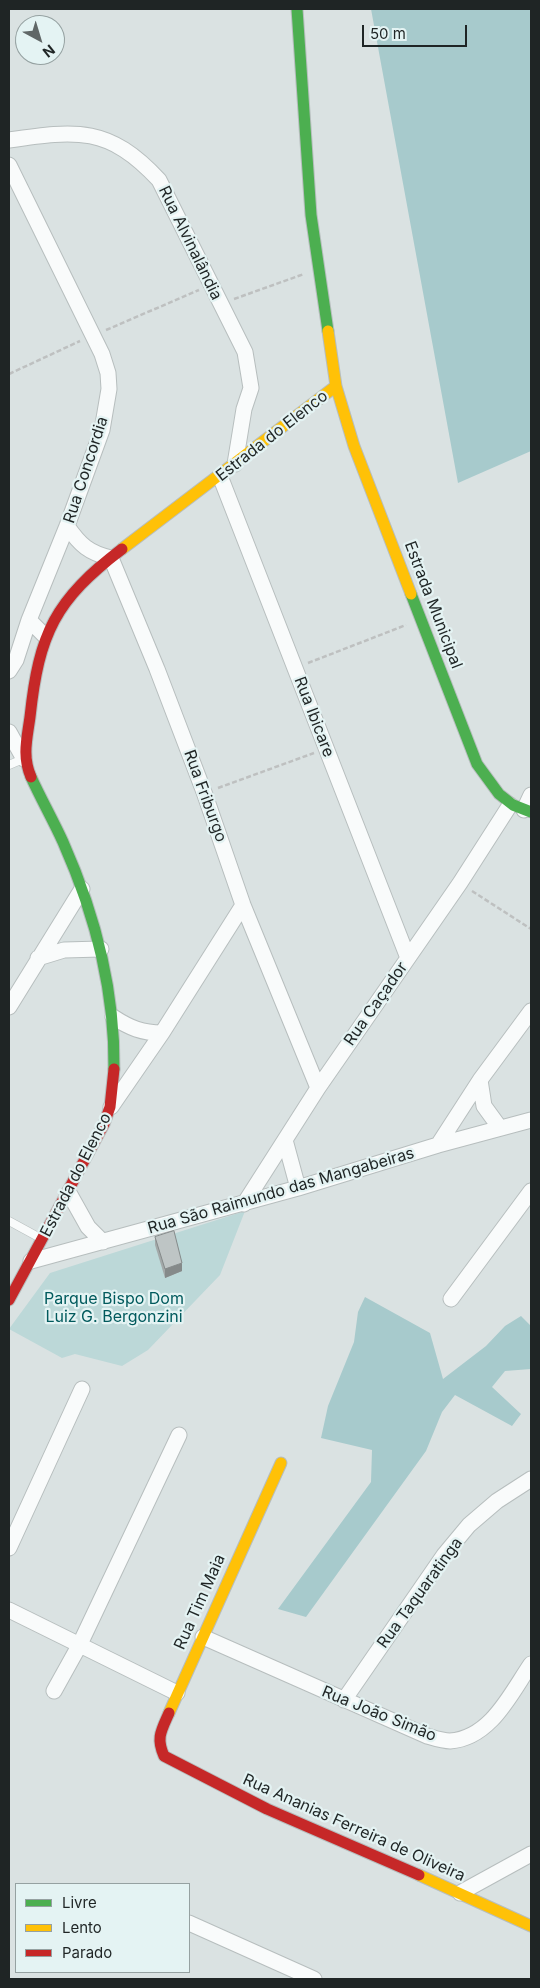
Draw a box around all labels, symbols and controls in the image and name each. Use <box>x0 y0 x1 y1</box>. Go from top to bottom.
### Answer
north arrow <box>15 15 65 65</box>
scale bar <box>365 15 470 47</box>
text: 50 m <box>370 24 406 43</box>
text: N <box>40 41 59 61</box>
street label: Rua Alvinalândia <box>154 183 226 303</box>
street label: Estrada do Elenco <box>212 386 332 486</box>
street label: Rua Concordia <box>60 414 112 526</box>
street label: Estrada Municipal <box>400 539 466 671</box>
street label: Rua Ibicare <box>290 674 338 760</box>
street label: Rua Friburgo <box>179 747 231 845</box>
street label: Rua Caçador <box>340 959 412 1049</box>
street label: Estrada do Elenco <box>36 1110 116 1240</box>
street label: Rua São Raimundo das Mangabeiras <box>146 1144 416 1238</box>
park label: Parque Bispo Dom Luiz G. Bergonzini <box>44 1289 184 1327</box>
street label: Rua Taquaratinga <box>373 1534 467 1652</box>
street label: Rua Tim Maia <box>170 1551 230 1653</box>
street label: Rua João Simão <box>319 1682 439 1746</box>
street label: Rua Ananias Ferreira de Oliveira <box>240 1770 468 1886</box>
legend <box>15 1883 190 1973</box>
text: Livre <box>62 1893 97 1912</box>
text: Lento <box>62 1918 102 1937</box>
text: Parado <box>62 1943 112 1962</box>

